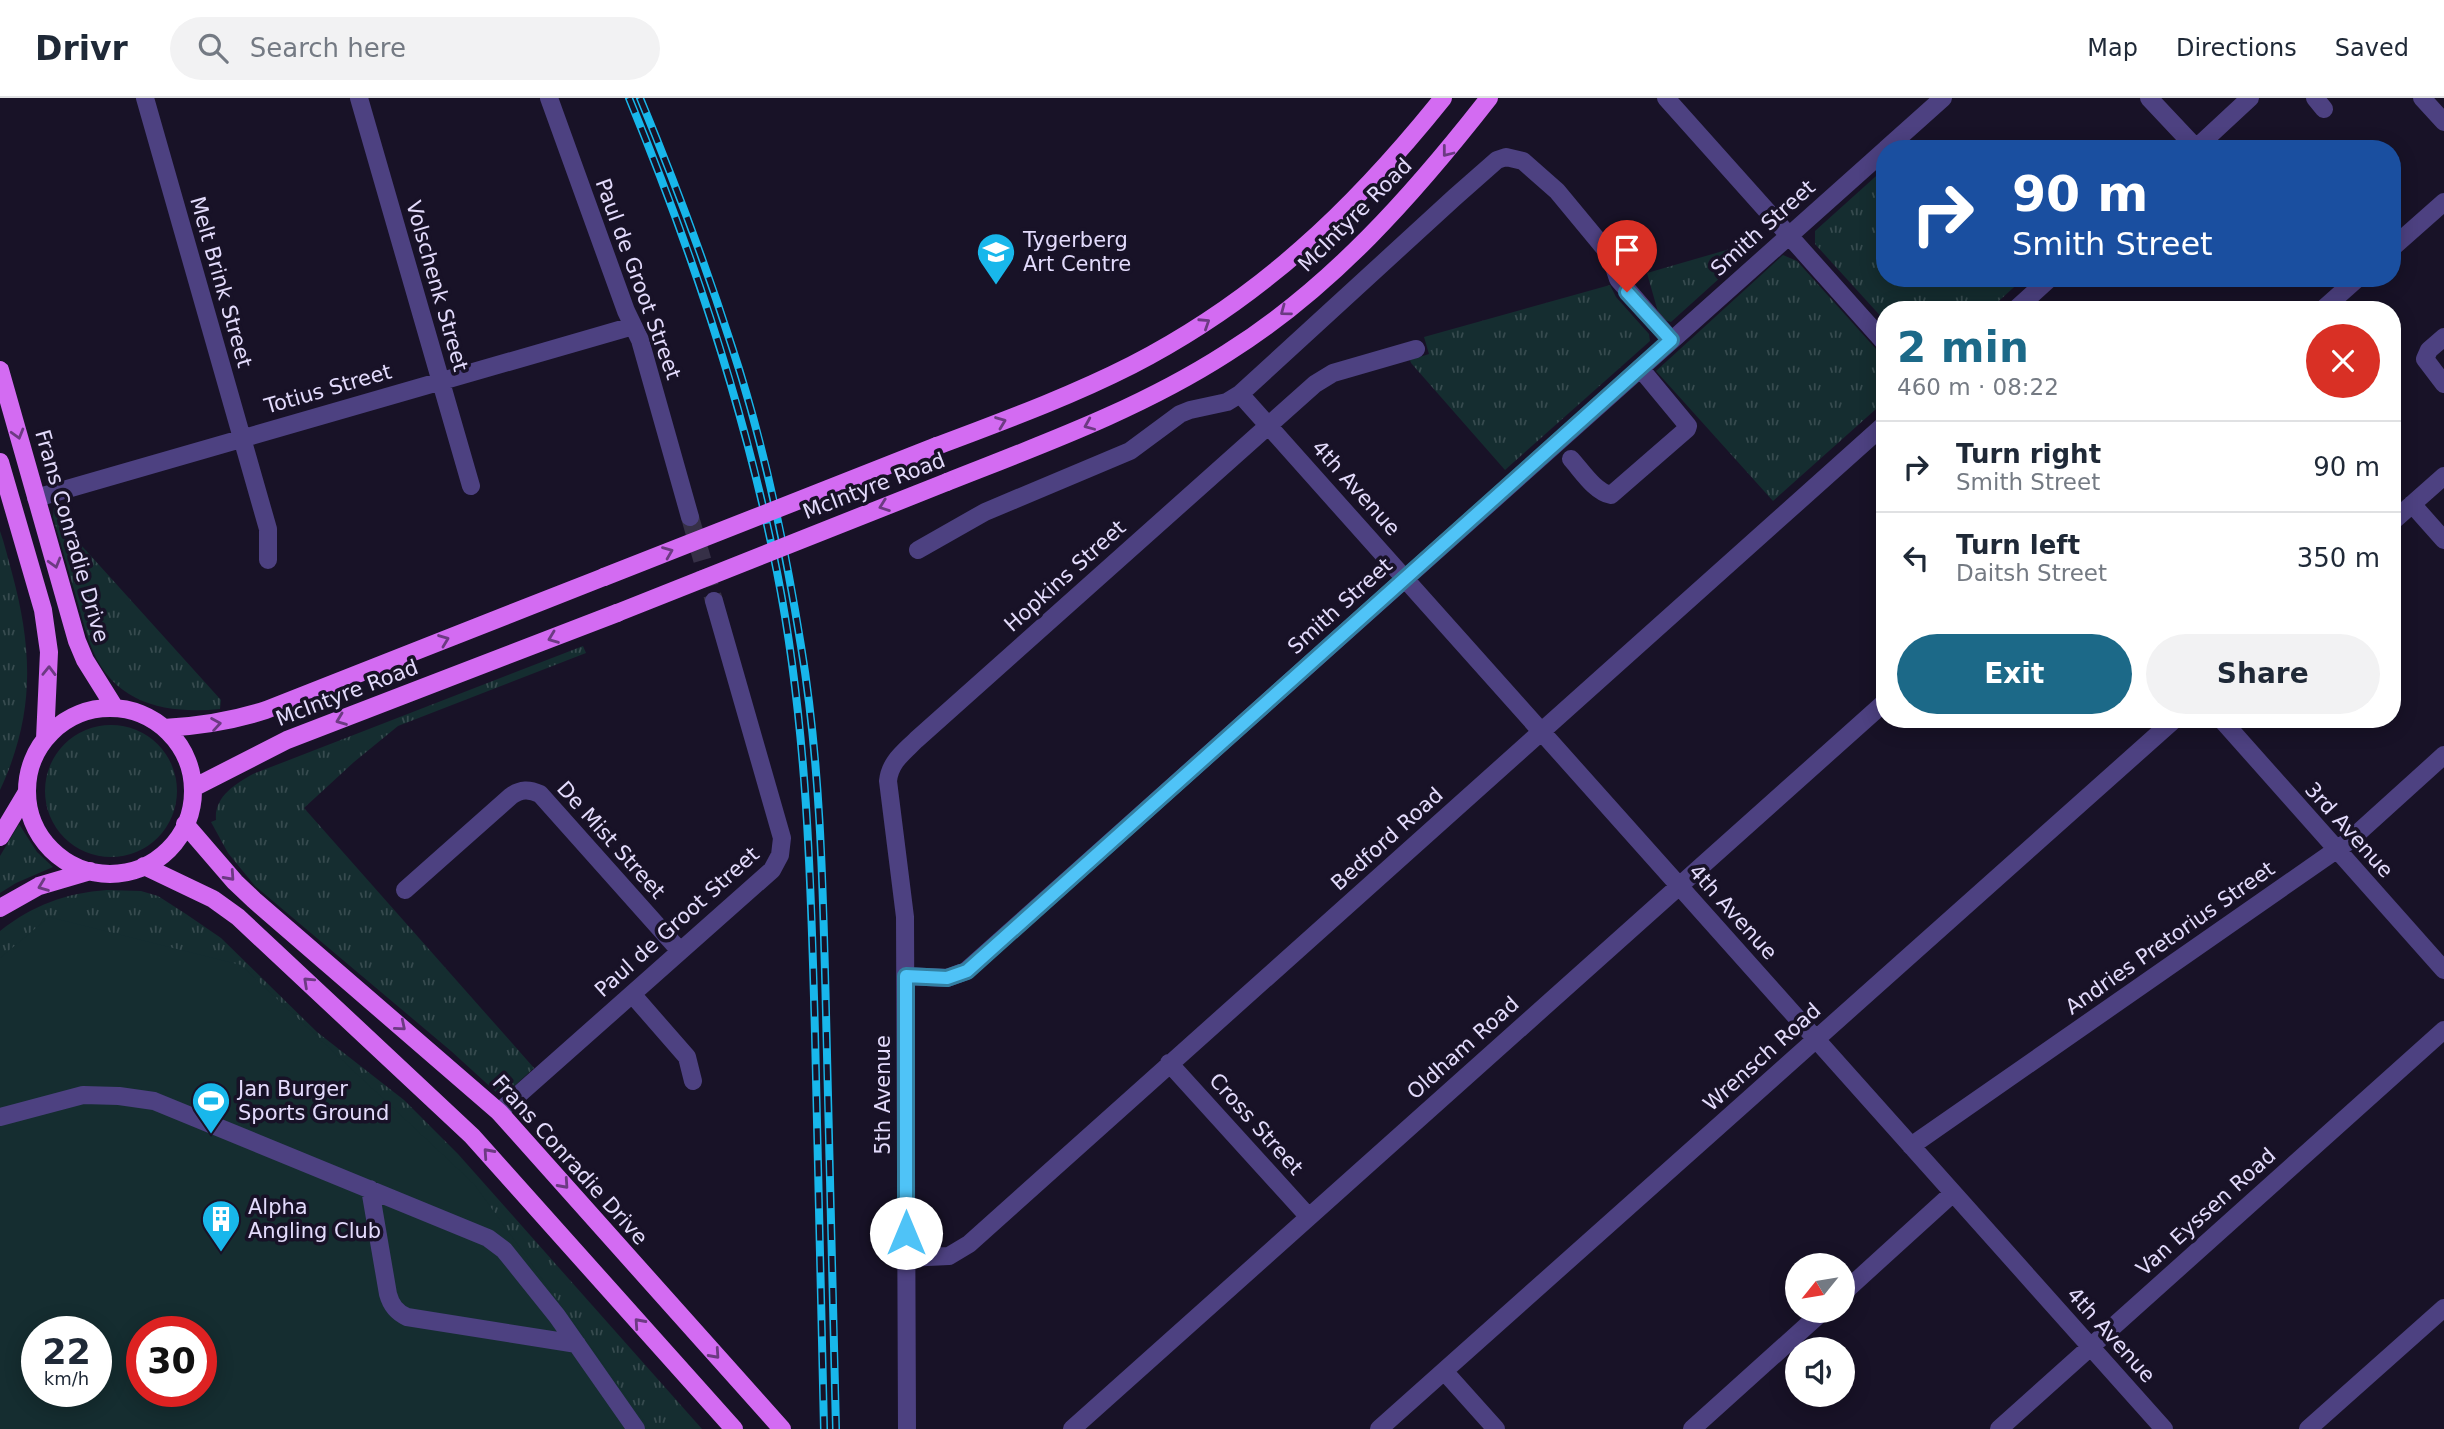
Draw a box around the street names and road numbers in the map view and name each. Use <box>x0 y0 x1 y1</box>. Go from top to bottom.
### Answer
street label: McIntyre Road <box>1293 153 1417 277</box>
street label: Paul de Groot Street <box>590 175 686 383</box>
street label: Smith Street <box>1706 175 1820 281</box>
street label: Melt Brink Street <box>185 194 257 370</box>
street label: Volschenk Street <box>401 198 473 374</box>
street label: Totius Street <box>261 359 394 419</box>
street label: Frans Conradie Drive <box>30 427 114 645</box>
street label: 4th Avenue <box>1307 436 1405 540</box>
street label: McIntyre Road <box>800 448 948 524</box>
street label: Hopkins Street <box>999 515 1131 637</box>
street label: Smith Street <box>1283 553 1397 659</box>
street label: McIntyre Road <box>273 655 421 731</box>
street label: De Mist Street <box>552 776 670 904</box>
street label: 3rd Avenue <box>2300 778 2398 882</box>
street label: Bedford Road <box>1326 783 1448 895</box>
street label: Paul de Groot Street <box>590 842 764 1002</box>
street label: Andries Pretorius Street <box>2061 857 2279 1019</box>
street label: 4th Avenue <box>1684 860 1782 964</box>
street label: Oldham Road <box>1402 992 1524 1104</box>
street label: Wrensch Road <box>1698 998 1826 1116</box>
street label: 5th Avenue <box>871 1035 895 1155</box>
street label: Cross Street <box>1204 1068 1308 1180</box>
street label: Frans Conradie Drive <box>487 1070 653 1250</box>
street label: Van Eyssen Road <box>2132 1143 2280 1281</box>
street label: 4th Avenue <box>2062 1283 2160 1387</box>

